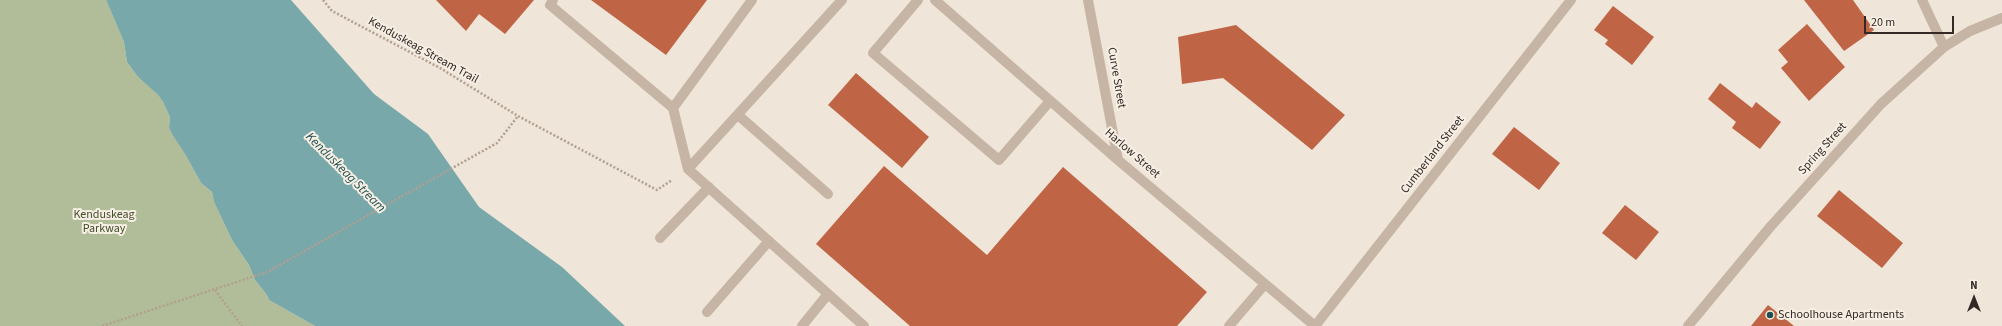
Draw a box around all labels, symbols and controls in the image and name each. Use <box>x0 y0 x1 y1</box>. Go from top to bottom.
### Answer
scale bar <box>1866 8 1956 34</box>
text: 20 m <box>1871 14 1895 31</box>
street label: Kenduskeag Stream Trail <box>365 15 481 87</box>
street label: Curve Street <box>1104 46 1128 110</box>
street label: Cumberland Street <box>1398 113 1468 197</box>
street label: Spring Street <box>1796 120 1850 178</box>
street label: Harlow Street <box>1101 126 1163 182</box>
water label: Kenduskeag Stream <box>302 130 388 216</box>
park label: Kenduskeag Parkway <box>73 208 135 236</box>
north arrow <box>1954 278 1994 318</box>
text: N <box>1970 278 1978 293</box>
place label: Schoolhouse Apartments <box>1778 308 1904 322</box>
marker: Schoolhouse Apartments <box>1765 310 1775 320</box>

